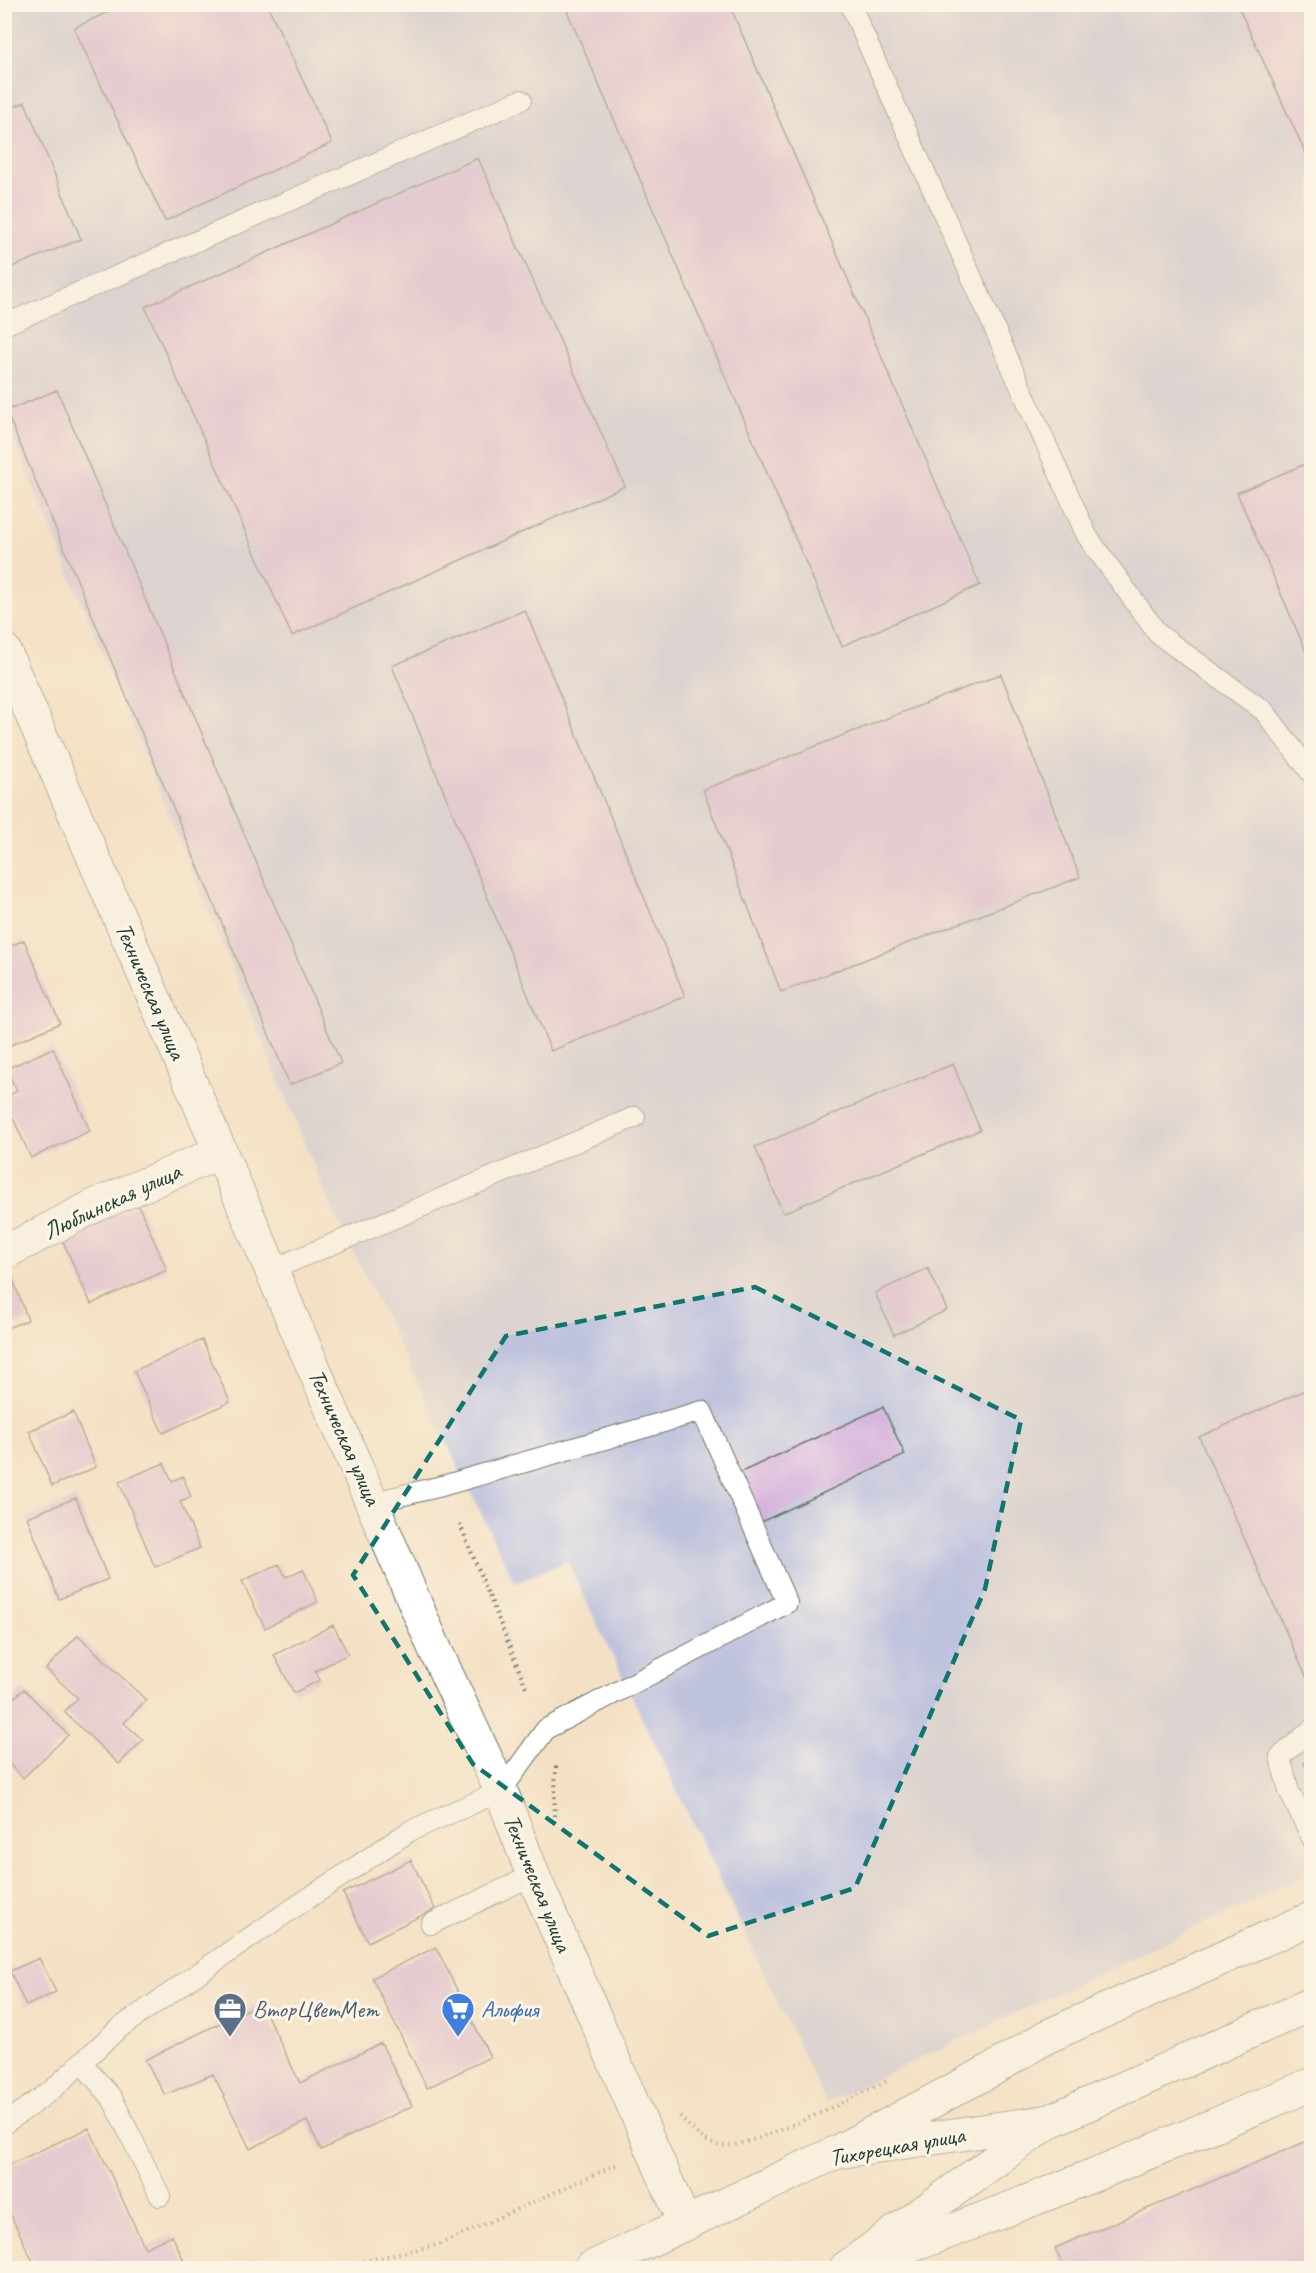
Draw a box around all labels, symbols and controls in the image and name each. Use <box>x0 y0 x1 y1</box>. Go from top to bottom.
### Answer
street label: Техническая улица <box>109 918 194 1065</box>
street label: Люблинская улица <box>38 1155 187 1246</box>
street label: Техническая улица <box>302 1364 389 1511</box>
street label: Техническая улица <box>497 1810 580 1957</box>
office icon: ВторЦветМет <box>212 1991 248 2038</box>
supermarket icon: Альфия <box>440 1991 476 2038</box>
place label: ВторЦветМет <box>253 1994 380 2024</box>
place label: Альфия <box>481 1994 540 2024</box>
street label: Тихорецкая улица <box>827 2119 968 2173</box>

